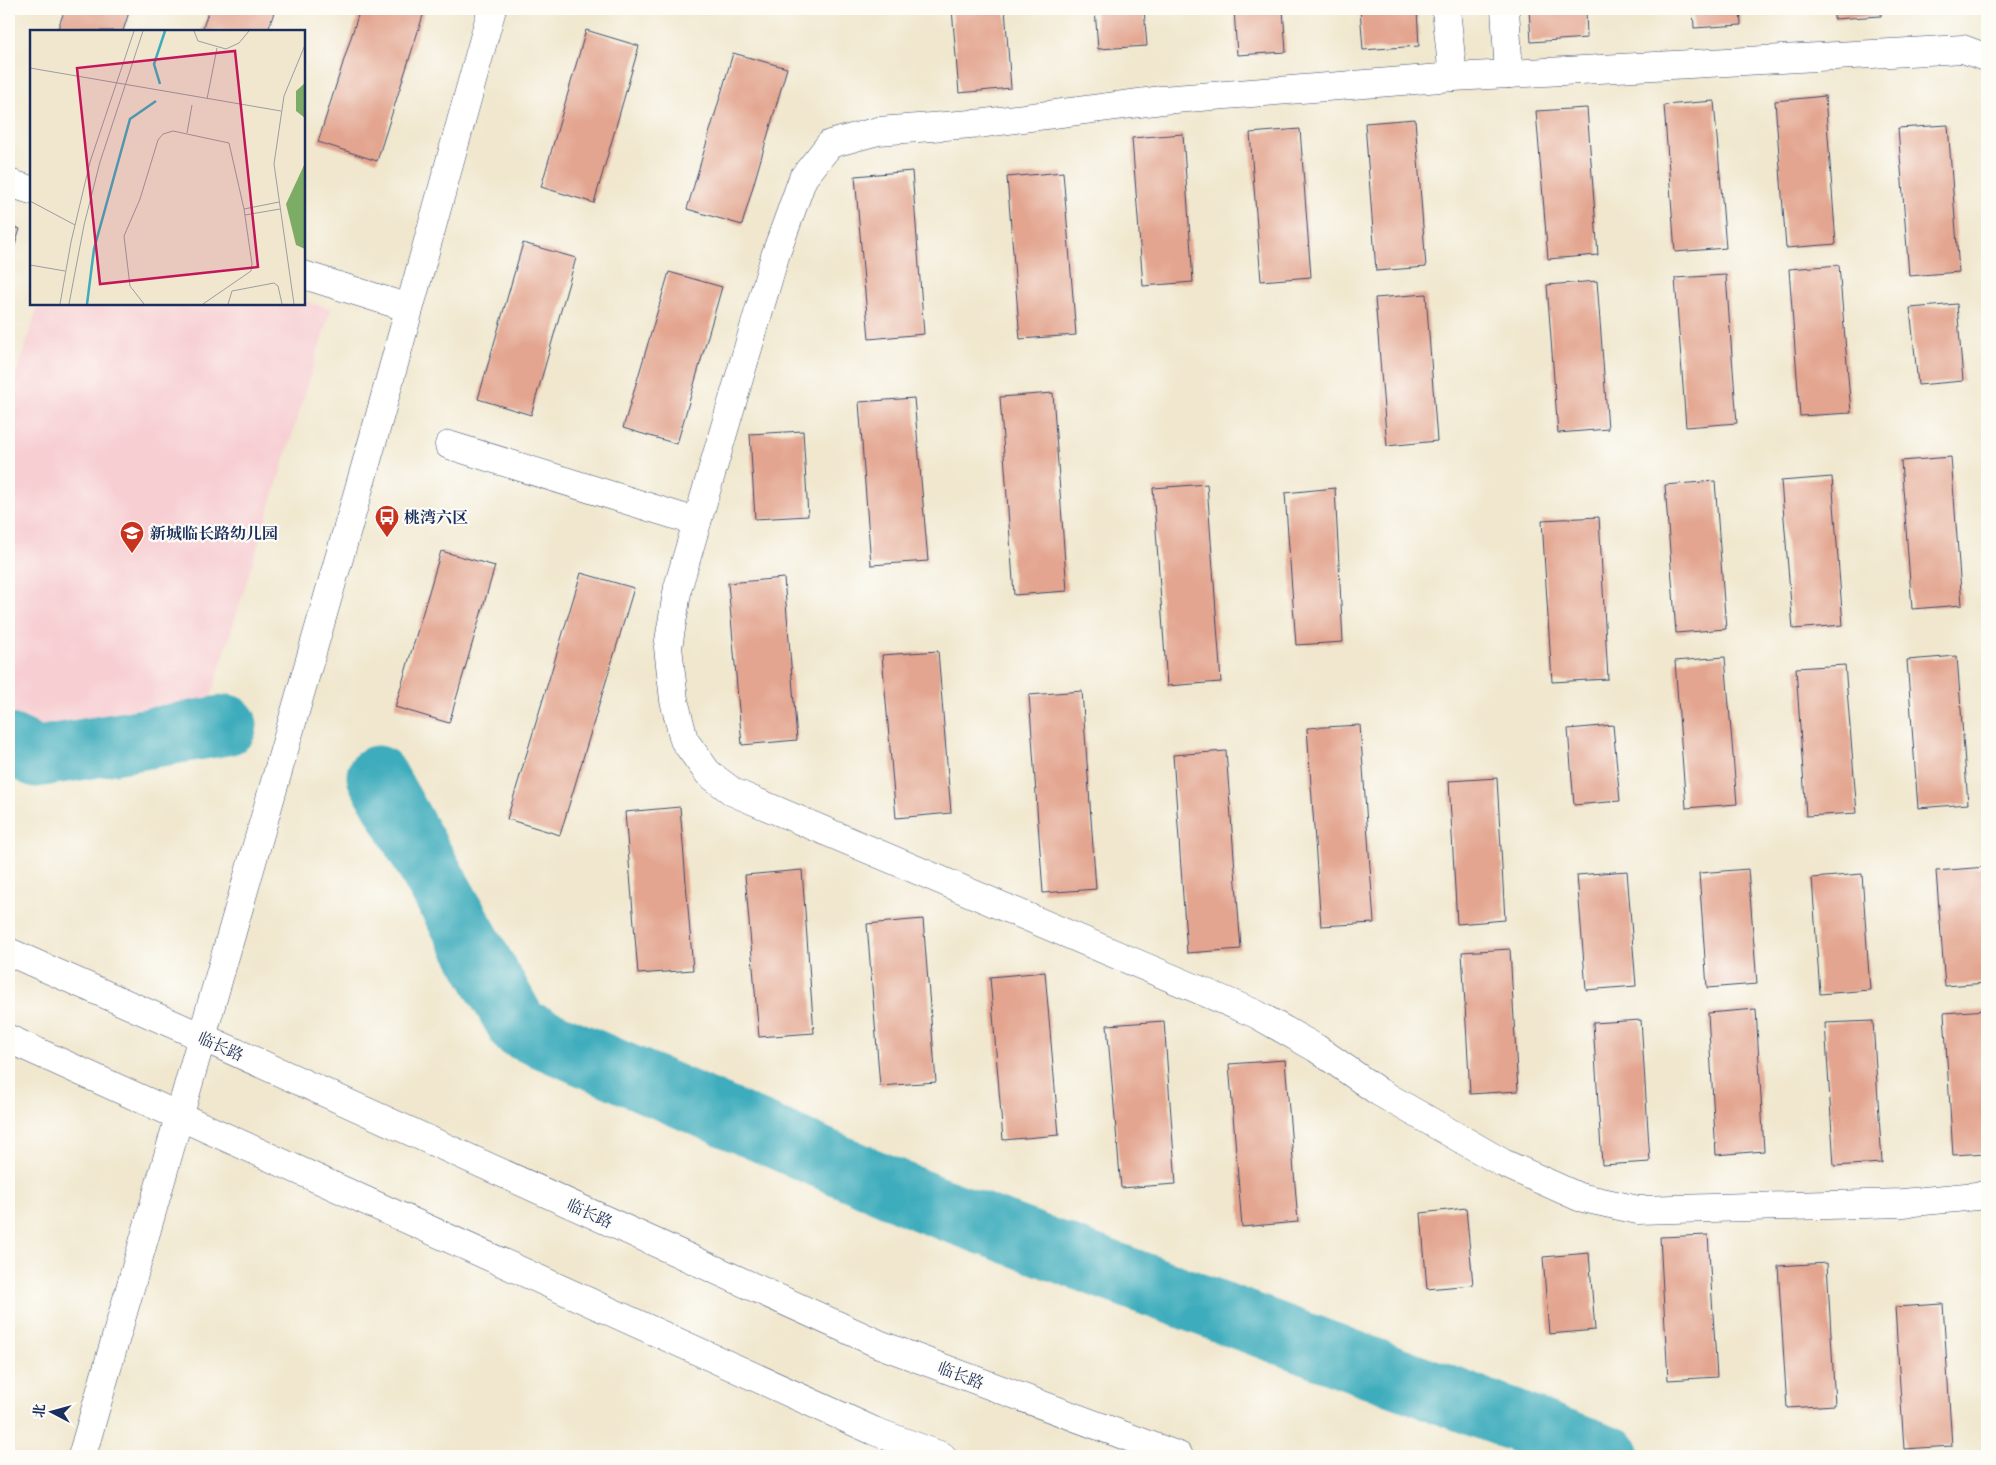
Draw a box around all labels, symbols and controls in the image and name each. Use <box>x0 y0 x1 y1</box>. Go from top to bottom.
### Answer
inset map <box>30 30 305 305</box>
bus stop icon: 桃湾六区 <box>374 504 400 538</box>
place label: 桃湾六区 <box>404 505 468 529</box>
school or university icon: 新城临长路幼儿园 <box>119 520 145 554</box>
place label: 新城临长路幼儿园 <box>150 521 278 545</box>
street label: 临长路 <box>194 1025 248 1067</box>
street label: 临长路 <box>563 1192 617 1234</box>
street label: 临长路 <box>934 1355 988 1395</box>
north arrow <box>28 1388 78 1438</box>
text: 北 <box>28 1403 50 1419</box>

